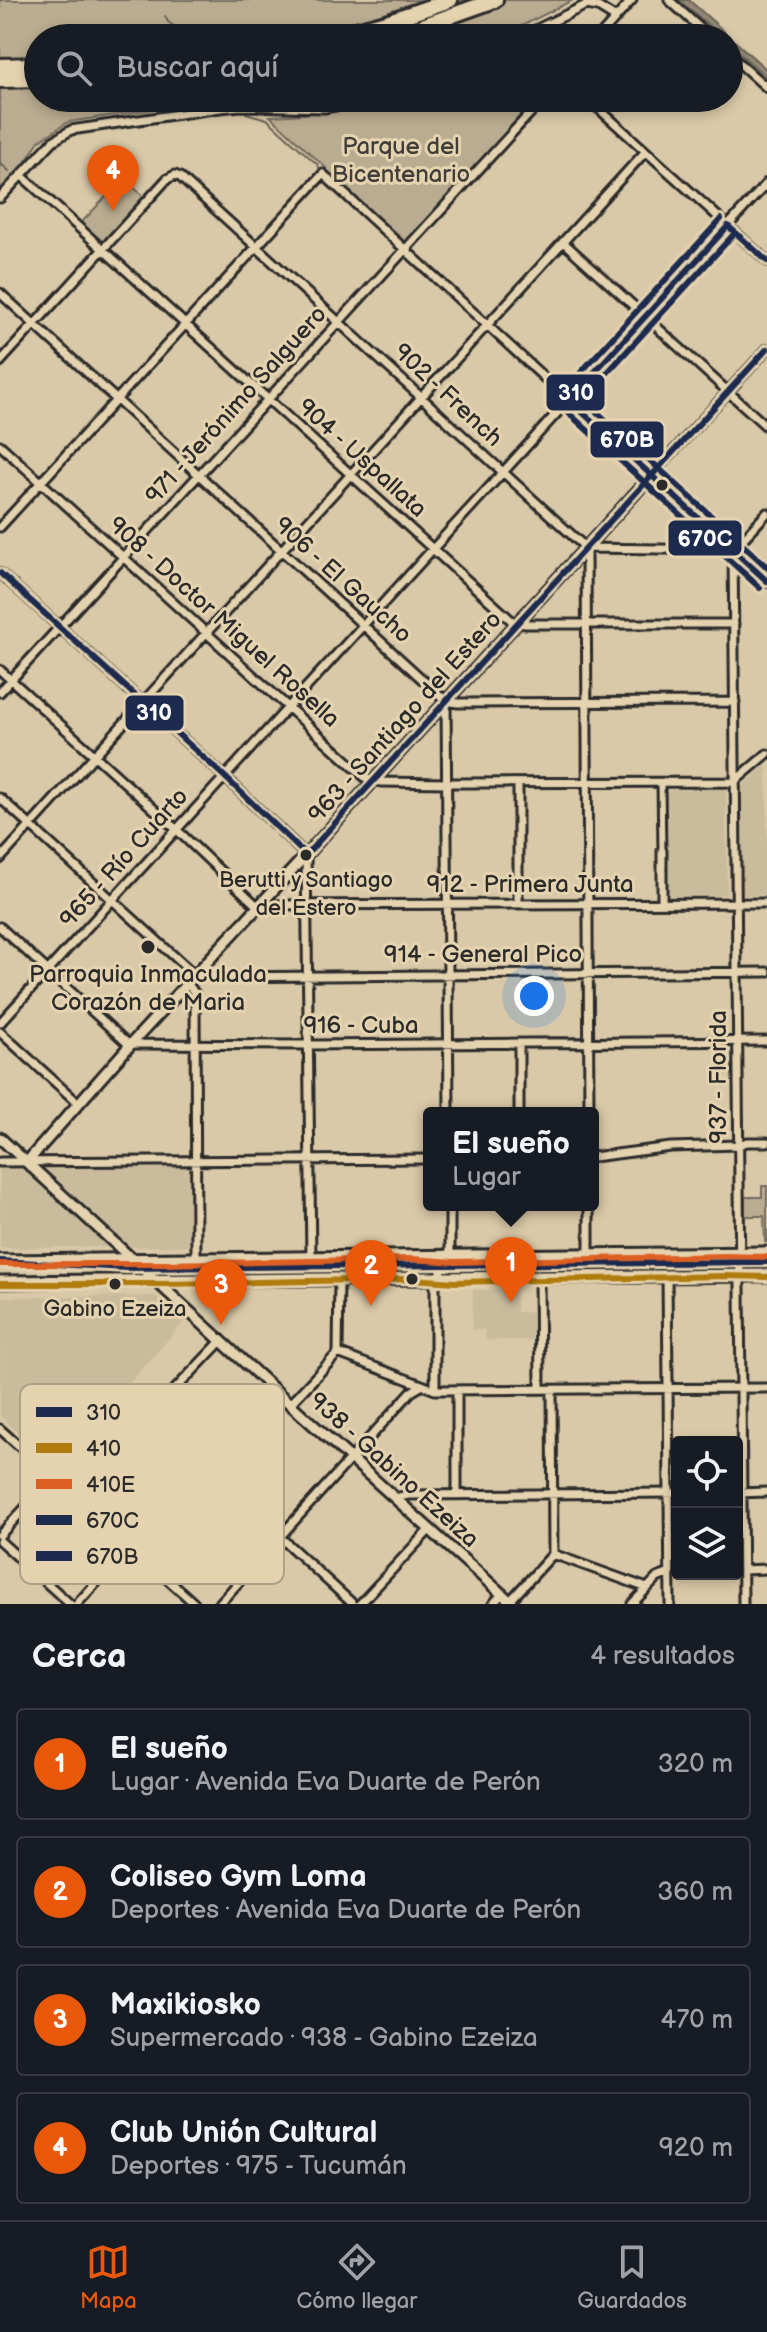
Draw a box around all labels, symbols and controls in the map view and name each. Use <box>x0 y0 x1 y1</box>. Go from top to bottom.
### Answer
search box <box>24 24 743 112</box>
icon: search <box>52 46 96 90</box>
text: Buscar aquí <box>116 50 278 86</box>
park label: Parque del Bicentenario <box>332 132 470 189</box>
pin: 4 <box>87 145 139 211</box>
street label: 971 - Jerónimo Salguero <box>139 300 333 510</box>
street label: 902 - French <box>388 337 508 453</box>
line badge: 310 <box>545 373 606 412</box>
text: 310 <box>558 380 594 407</box>
street label: 904 - Uspallata <box>291 392 433 524</box>
line badge: 670B <box>589 420 665 459</box>
text: 670B <box>600 427 654 454</box>
unlabelled marker <box>654 477 670 493</box>
street label: 908 - Doctor Miguel Rosella <box>102 510 346 734</box>
street label: 906 - El Gaucho <box>268 511 418 649</box>
line badge: 670C <box>667 519 743 557</box>
text: 670C <box>678 526 732 553</box>
street label: 963 - Santiago del Estero <box>302 605 508 829</box>
line badge: 310 <box>124 694 185 732</box>
text: 310 <box>136 700 172 727</box>
street label: 965 - Río Cuarto <box>54 782 194 934</box>
marker: Berutti y Santiago del Estero <box>298 847 314 863</box>
place label: Berutti y Santiago del Estero <box>219 867 393 922</box>
street label: 912 - Primera Junta <box>426 870 634 899</box>
marker: Parroquia Inmaculada Corazón de Maria <box>139 938 157 956</box>
street label: 914 - General Pico <box>384 940 582 969</box>
place label: Parroquia Inmaculada Corazón de Maria <box>29 960 267 1017</box>
your location <box>514 976 554 1016</box>
street label: 937 - Florida <box>704 1010 733 1144</box>
street label: 916 - Cuba <box>303 1011 419 1040</box>
popup <box>423 1107 599 1211</box>
text: El sueño <box>452 1126 570 1162</box>
text: Lugar <box>452 1162 521 1193</box>
pin: 1 <box>485 1237 537 1303</box>
pin: 2 <box>345 1240 397 1306</box>
pin: 3 <box>195 1259 247 1325</box>
unlabelled marker <box>404 1271 420 1287</box>
marker: Gabino Ezeiza <box>107 1276 123 1292</box>
place label: Gabino Ezeiza <box>44 1296 186 1323</box>
legend <box>20 1384 284 1584</box>
street label: 938 - Gabino Ezeiza <box>303 1386 485 1554</box>
text: 310 <box>86 1400 121 1427</box>
text: 410 <box>86 1436 121 1463</box>
map controls <box>671 1436 743 1580</box>
button: locate <box>671 1436 743 1508</box>
text: 410E <box>86 1472 135 1499</box>
text: 670C <box>86 1508 139 1535</box>
button: layers <box>671 1508 743 1580</box>
text: 670B <box>86 1544 138 1571</box>
text: Cerca <box>32 1636 127 1677</box>
text: 4 resultados <box>590 1641 735 1672</box>
text: El sueño <box>110 1731 228 1767</box>
text: 1 <box>55 1749 65 1780</box>
text: 320 m <box>658 1749 733 1780</box>
text: Lugar · Avenida Eva Duarte de Perón <box>110 1767 541 1798</box>
text: Coliseo Gym Loma <box>110 1859 367 1895</box>
text: 2 <box>52 1877 68 1908</box>
text: 360 m <box>657 1877 733 1908</box>
text: Deportes · Avenida Eva Duarte de Perón <box>110 1895 581 1926</box>
text: Maxikiosko <box>110 1987 261 2023</box>
text: 3 <box>52 2005 68 2036</box>
text: 470 m <box>661 2005 733 2036</box>
text: Supermercado · 938 - Gabino Ezeiza <box>110 2023 538 2054</box>
text: Club Unión Cultural <box>110 2115 377 2151</box>
text: 4 <box>52 2133 68 2164</box>
text: 920 m <box>659 2133 733 2164</box>
text: Deportes · 975 - Tucumán <box>110 2151 407 2182</box>
tab: Mapa <box>80 2240 137 2315</box>
tab: Cómo llegar <box>297 2240 417 2315</box>
tab: Guardados <box>577 2240 687 2315</box>

